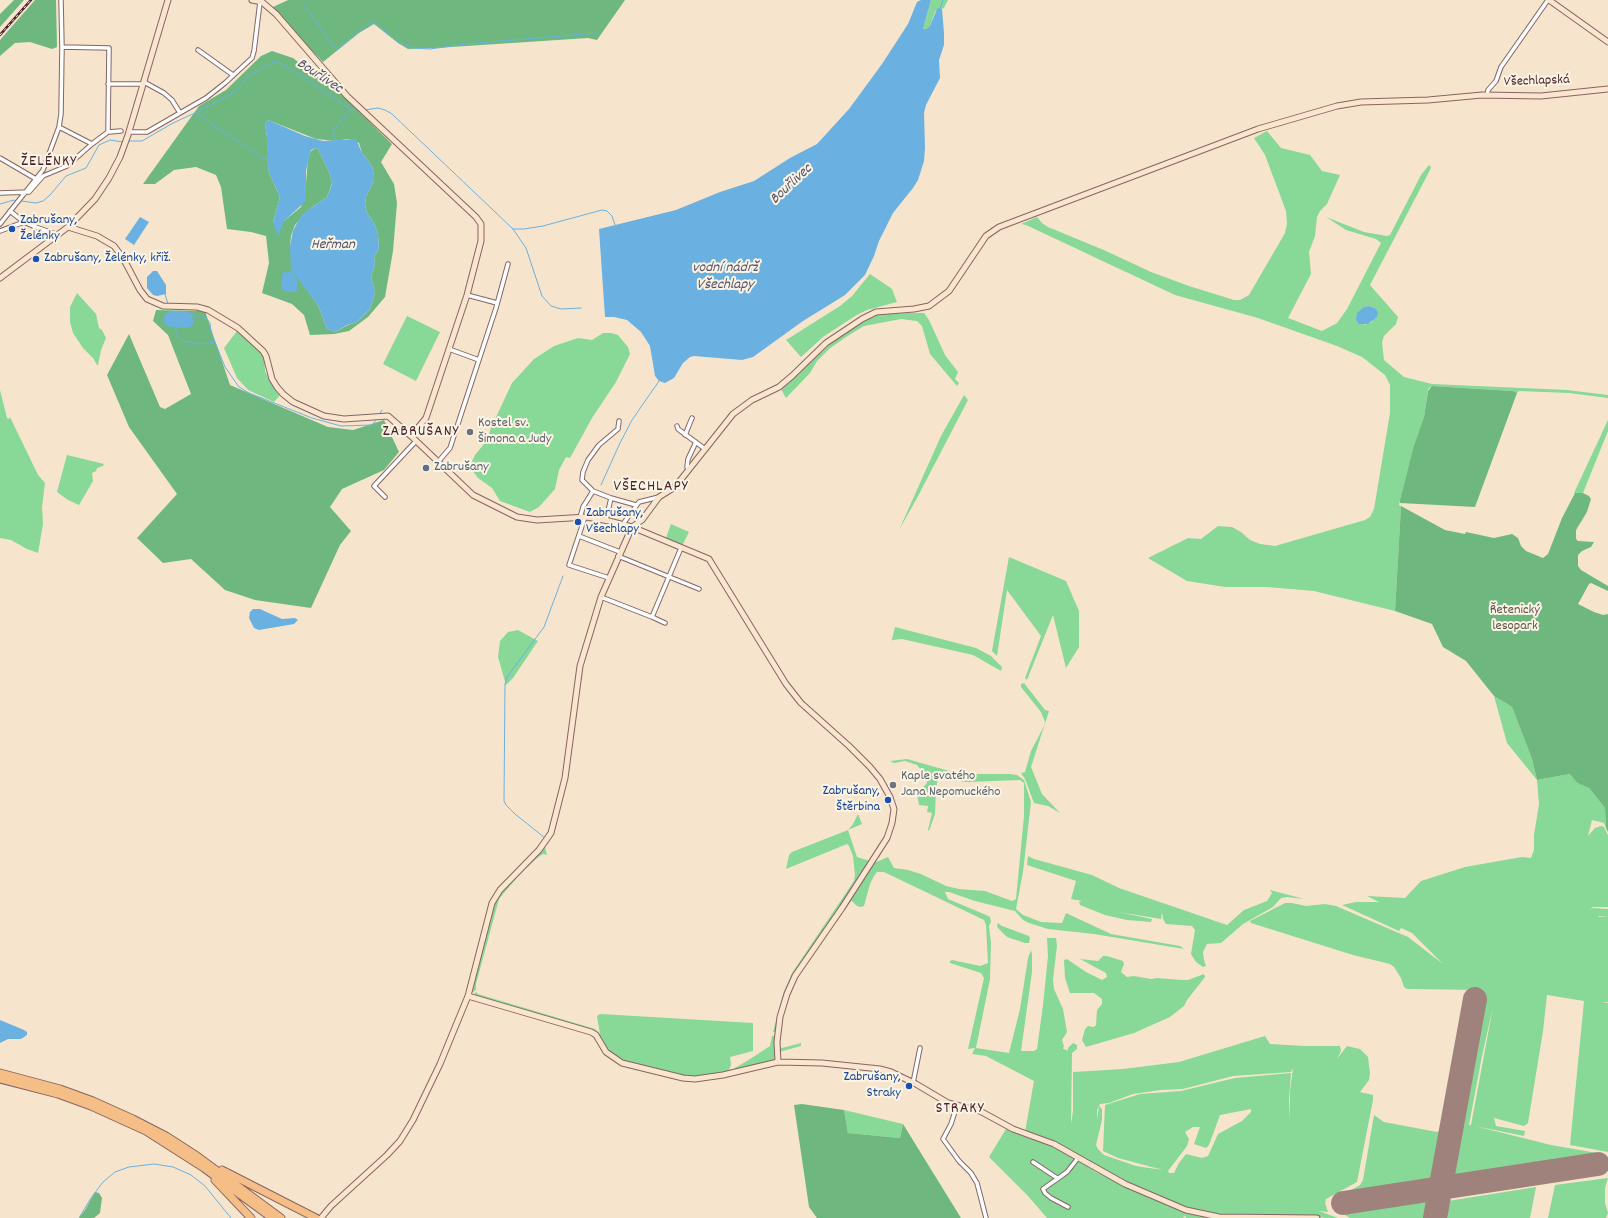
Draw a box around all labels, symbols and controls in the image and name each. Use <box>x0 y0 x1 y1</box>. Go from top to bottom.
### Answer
water label: Bouřlivec <box>293 56 345 98</box>
street label: Všechlapská <box>1504 72 1570 92</box>
district label: ŽELÉNKY <box>21 153 77 173</box>
water label: Bouřlivec <box>767 161 817 209</box>
place label: Zabrušany, Želénky <box>20 213 77 246</box>
marker: Zabrušany, Želénky <box>7 224 17 234</box>
water label: Heřman <box>311 237 355 255</box>
place label: Zabrušany, Želénky, křiž. <box>44 251 171 267</box>
marker: Zabrušany, Želénky, křiž. <box>31 254 41 264</box>
water label: vodní nádrž Všechlapy <box>692 260 758 295</box>
place label: Kostel sv. Šimona a Judy <box>478 416 552 448</box>
district label: ZABRUŠANY <box>383 423 459 443</box>
marker: Kostel sv. Šimona a Judy <box>465 427 475 437</box>
place label: Zabrušany <box>434 460 489 476</box>
marker: Zabrušany <box>421 463 431 473</box>
district label: VŠECHLAPY <box>613 478 689 498</box>
place label: Zabrušany, Všechlapy <box>586 506 643 538</box>
marker: Zabrušany, Všechlapy <box>573 517 583 527</box>
park label: Řetenický lesopark <box>1490 603 1540 636</box>
place label: Kaple svatého Jana Nepomuckého <box>901 769 1000 802</box>
marker: Kaple svatého Jana Nepomuckého <box>888 780 898 790</box>
place label: Zabrušany, Štěrbina <box>823 784 880 816</box>
marker: Zabrušany, Štěrbina <box>883 795 893 805</box>
place label: Zabrušany, Straky <box>844 1070 901 1102</box>
marker: Zabrušany, Straky <box>904 1081 914 1091</box>
district label: STRAKY <box>935 1100 985 1120</box>

